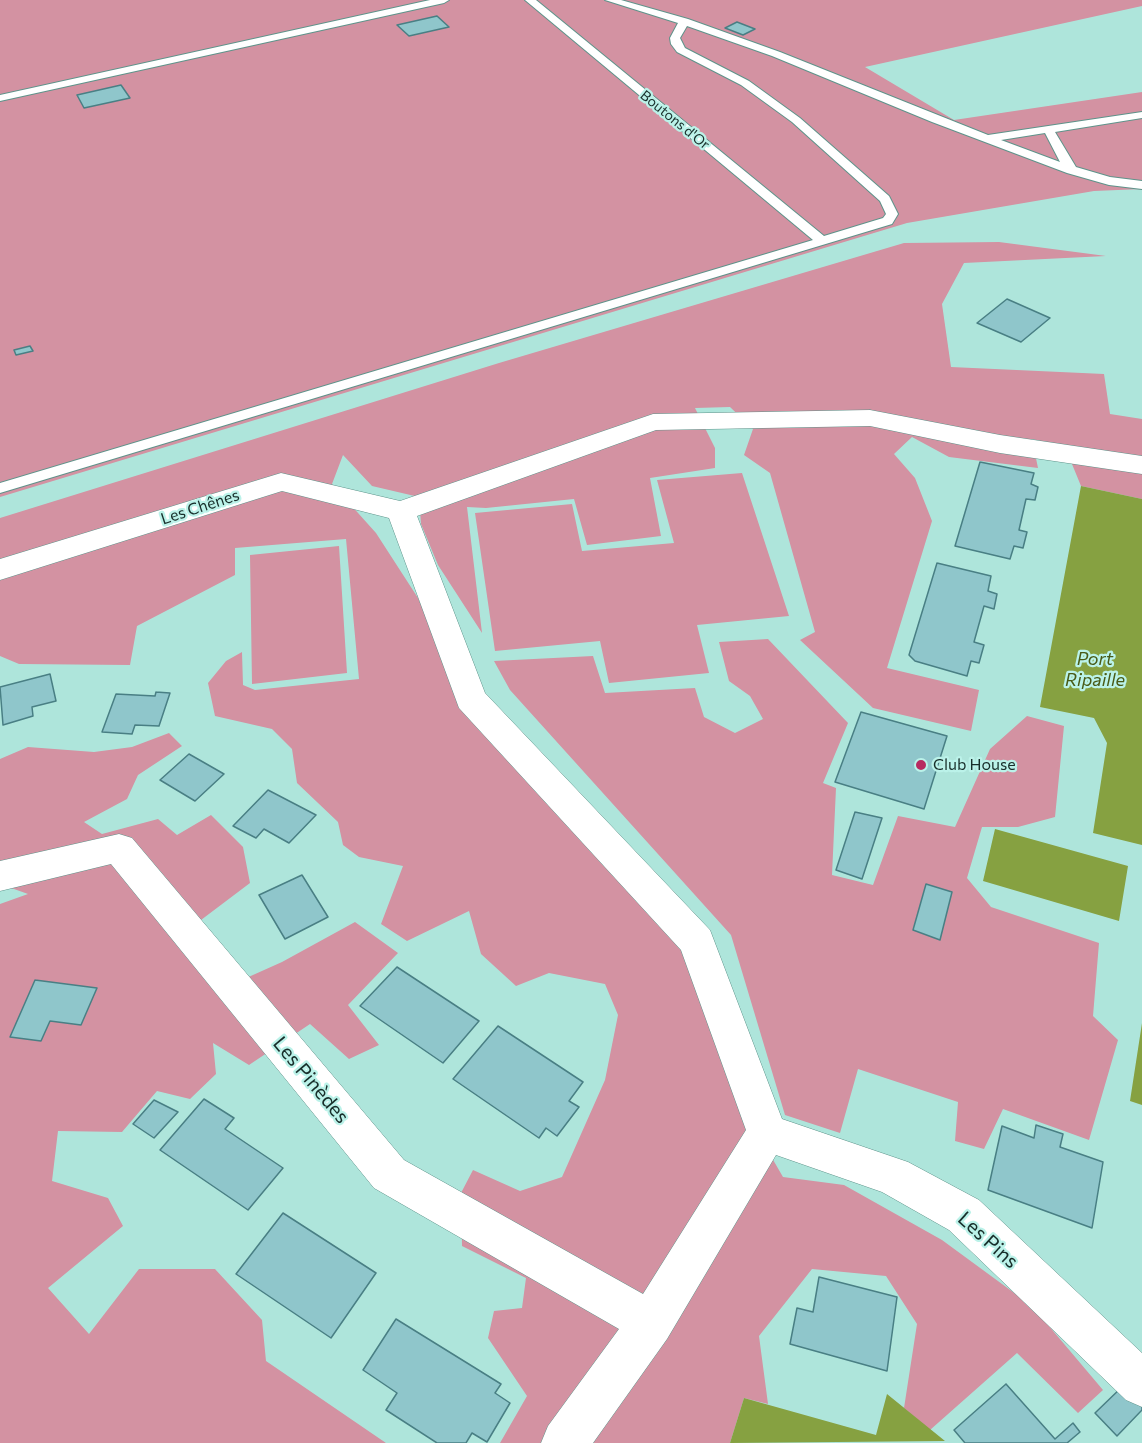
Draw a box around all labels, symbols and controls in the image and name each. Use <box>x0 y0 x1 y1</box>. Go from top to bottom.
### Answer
street label: Boutons d'Or <box>637 87 713 153</box>
street label: Les Chênes <box>158 485 242 529</box>
water label: Port Ripaille <box>1065 648 1125 690</box>
place label: Club House <box>933 755 1016 775</box>
marker: Club House <box>914 758 928 772</box>
street label: Les Pinèdes <box>268 1032 354 1128</box>
street label: Les Pins <box>953 1207 1023 1273</box>

